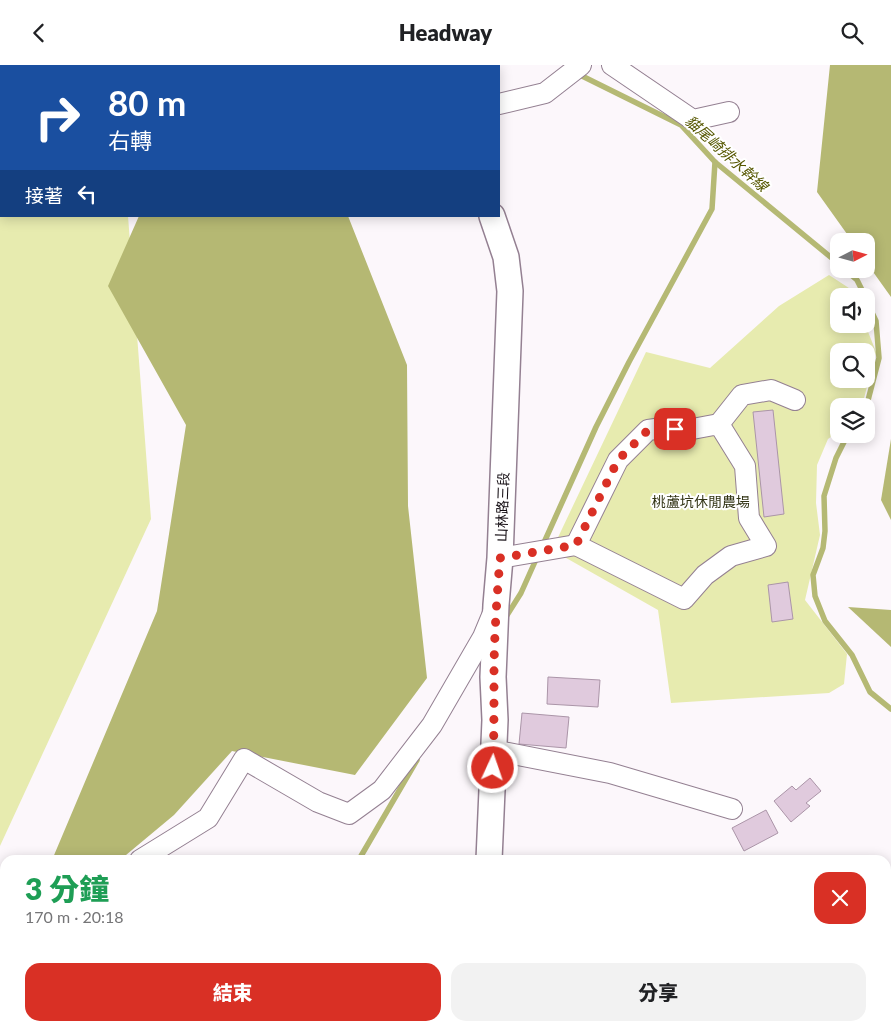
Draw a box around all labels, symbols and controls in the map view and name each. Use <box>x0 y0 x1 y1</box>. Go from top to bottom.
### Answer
icon: back <box>25 19 53 47</box>
text: Headway <box>399 19 492 46</box>
icon: search <box>838 19 866 47</box>
text: 80 m <box>108 81 186 123</box>
icon: right <box>25 85 90 150</box>
water label: 貓尾崎排水幹線 <box>682 111 774 196</box>
text: 右轉 <box>108 127 152 154</box>
icon: left <box>73 180 101 208</box>
text: 接著 <box>25 184 63 207</box>
north arrow <box>830 233 875 277</box>
map controls <box>830 233 875 443</box>
button: sound <box>830 288 875 333</box>
button: search <box>830 343 875 388</box>
button: layers <box>830 398 875 443</box>
pin <box>654 408 696 450</box>
icon: arrive <box>661 415 689 443</box>
street label: 山林路三段 <box>492 472 512 542</box>
park label: 桃蘆坑休閒農場 <box>652 493 750 510</box>
position arrow <box>466 741 518 793</box>
text: 3 分鐘 <box>25 870 109 906</box>
button: close <box>814 872 866 924</box>
text: 170 m · 20:18 <box>25 907 124 926</box>
button: 結束 <box>25 963 441 1021</box>
button: 分享 <box>451 963 866 1021</box>

